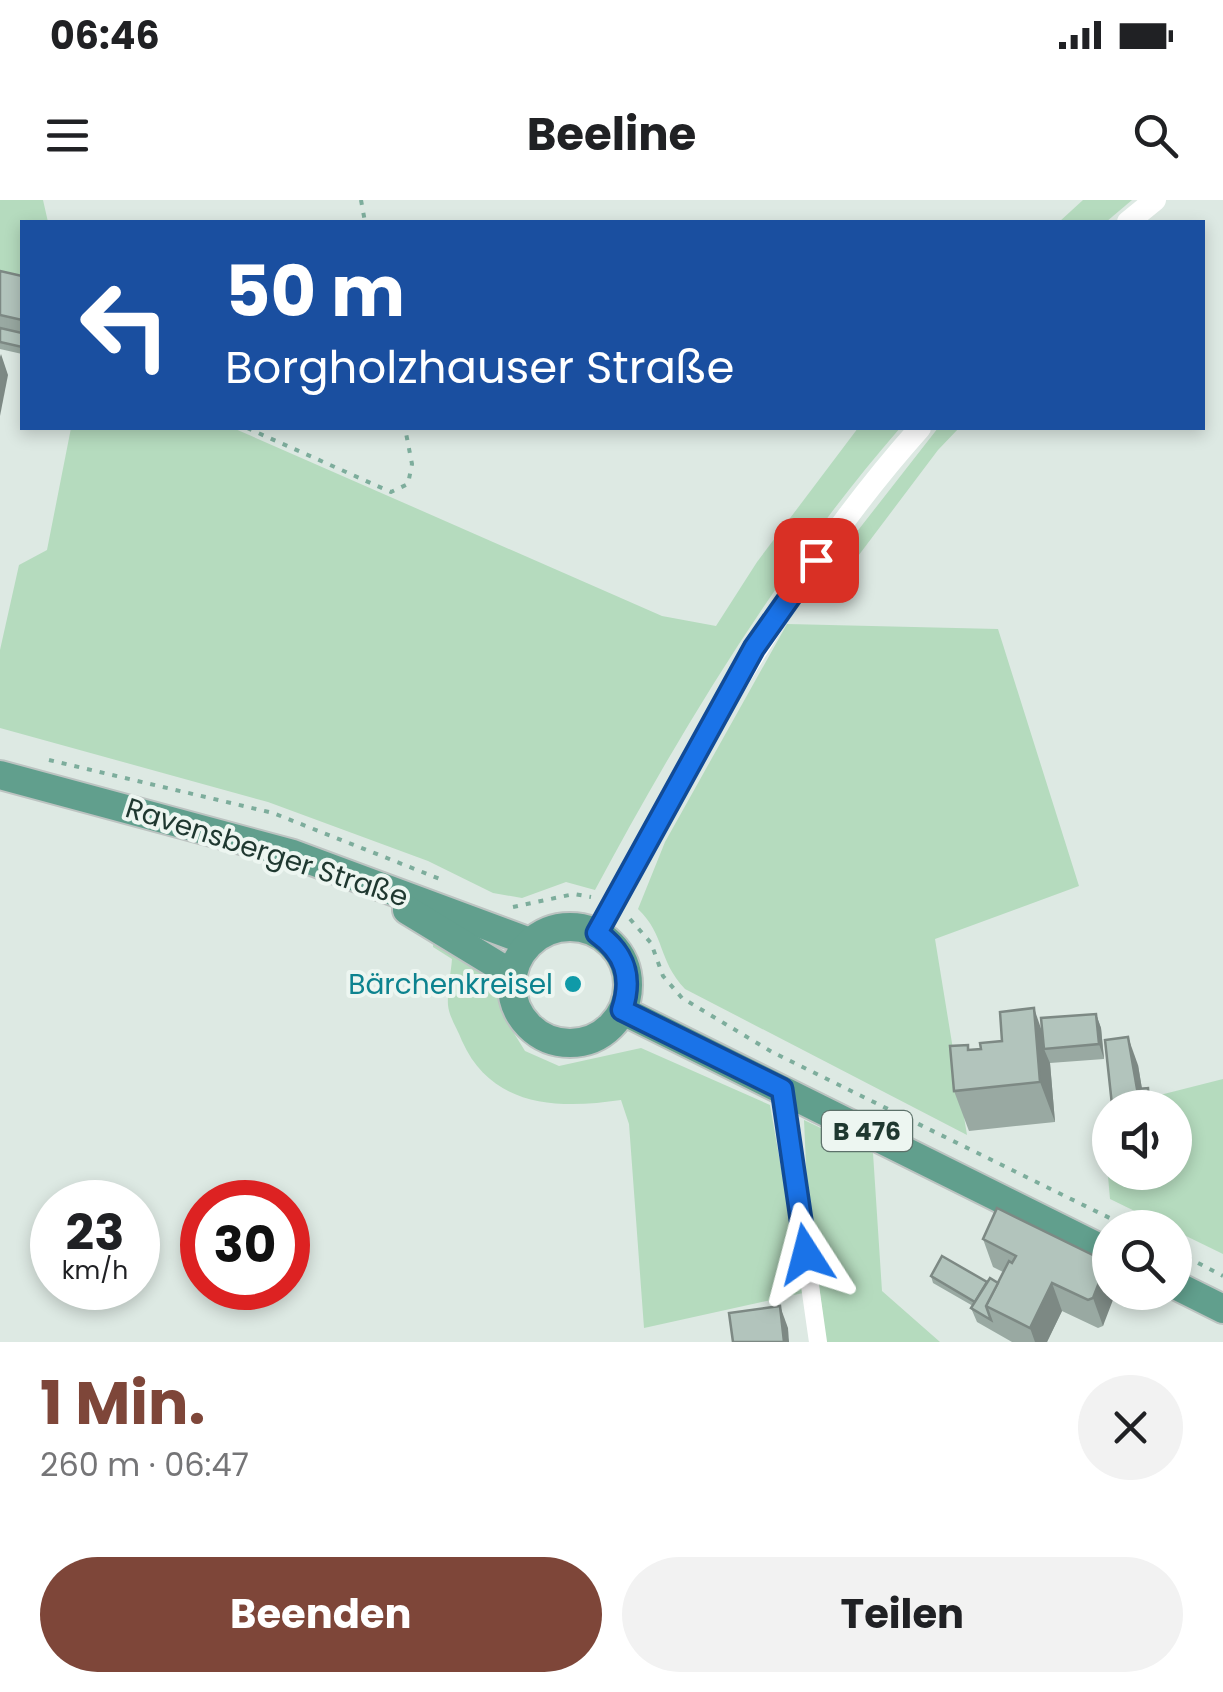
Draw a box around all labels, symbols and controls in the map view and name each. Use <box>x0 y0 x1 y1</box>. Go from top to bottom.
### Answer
text: 06:46 <box>50 9 160 62</box>
text: Beeline <box>527 103 696 166</box>
icon: menu <box>40 108 95 163</box>
icon: search <box>1128 108 1183 163</box>
text: 50 m <box>225 242 405 341</box>
icon: left <box>60 260 190 390</box>
text: Borgholzhauser Straße <box>225 336 735 399</box>
pin <box>774 518 859 603</box>
icon: arrive <box>789 533 844 588</box>
street label: Ravensberger Straße <box>121 788 413 917</box>
place label: Bärchenkreisel <box>348 965 553 1004</box>
marker: Bärchenkreisel <box>562 973 584 995</box>
map controls <box>1092 1090 1192 1310</box>
button: sound <box>1092 1090 1192 1190</box>
road number: B 476 <box>822 1111 912 1151</box>
speed limit sign: 30 <box>180 1180 310 1310</box>
text: 23 <box>66 1197 124 1268</box>
position arrow <box>754 1202 858 1306</box>
button: search <box>1092 1210 1192 1310</box>
text: km/h <box>62 1253 128 1288</box>
text: 1 Min. <box>40 1361 205 1445</box>
button: close <box>1078 1375 1183 1480</box>
text: 260 m · 06:47 <box>40 1442 249 1487</box>
button: Beenden <box>40 1557 602 1672</box>
button: Teilen <box>622 1557 1183 1672</box>

